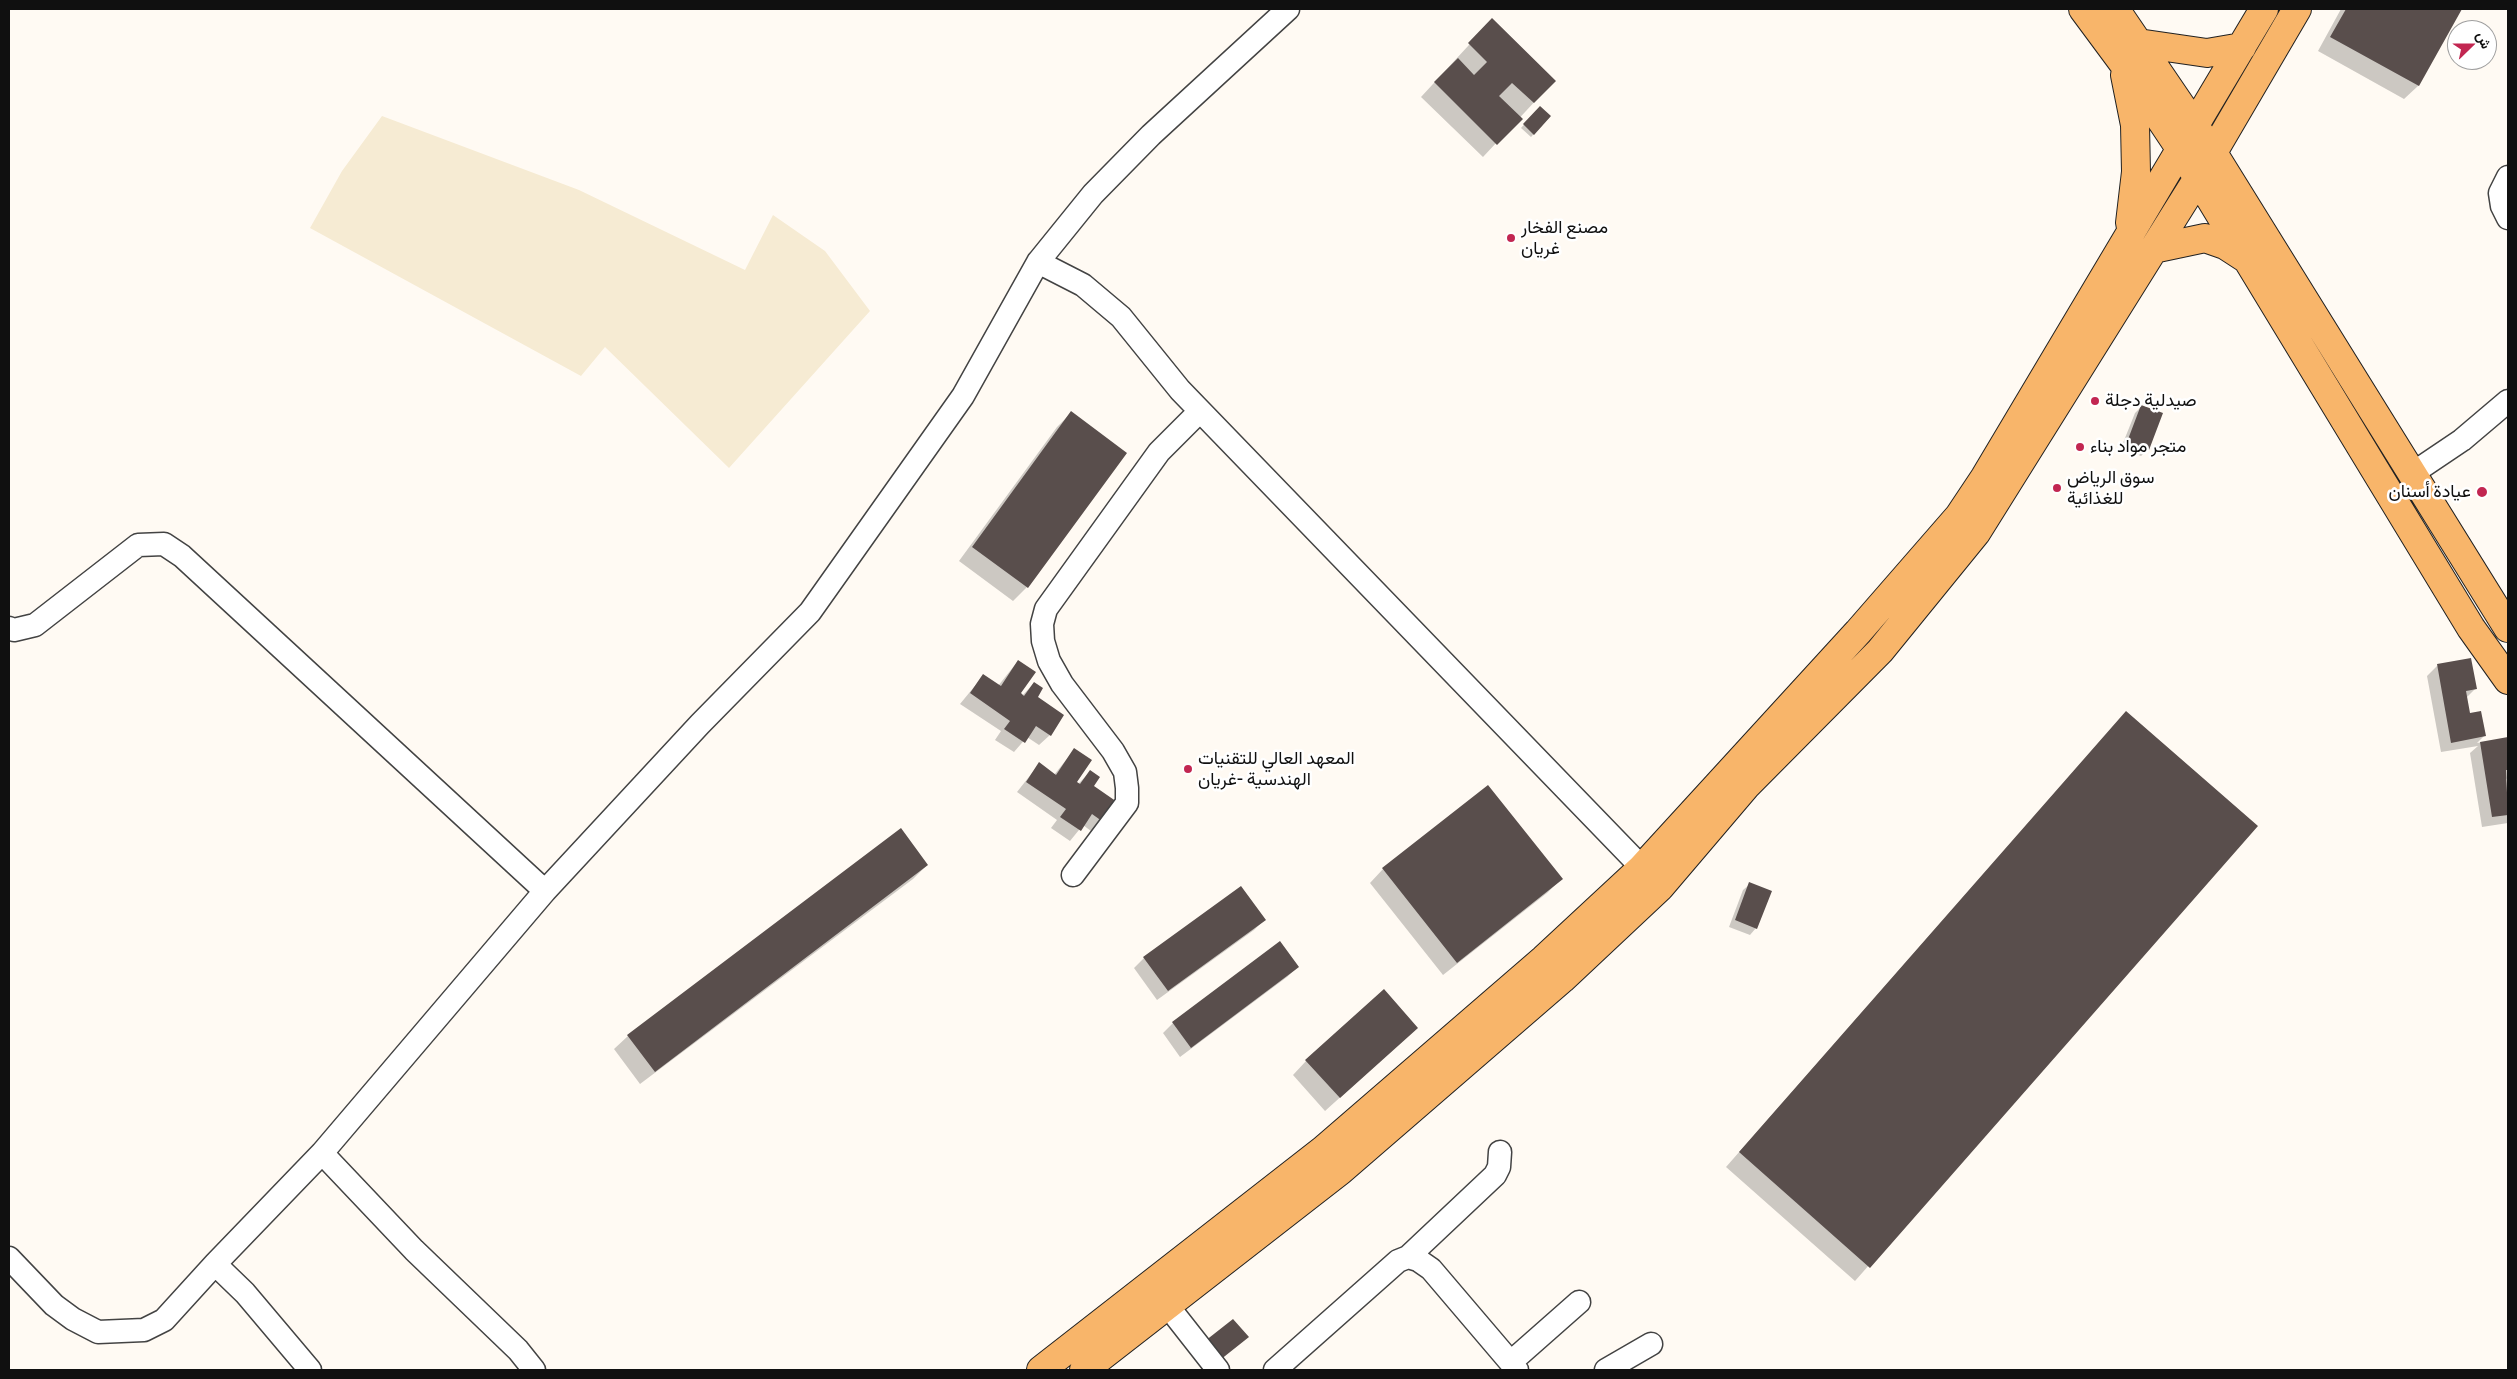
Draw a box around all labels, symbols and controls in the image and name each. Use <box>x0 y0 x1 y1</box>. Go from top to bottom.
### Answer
north arrow <box>2447 20 2497 70</box>
text: ش <box>2473 28 2497 51</box>
place label: مصنع الفخار غريان <box>1521 217 1608 260</box>
marker: مصنع الفخار غريان <box>1505 232 1517 244</box>
place label: صيدلية دجلة <box>2105 390 2197 412</box>
marker: صيدلية دجلة <box>2089 395 2101 407</box>
place label: متجر مواد بناء <box>2090 436 2186 458</box>
marker: متجر مواد بناء <box>2074 441 2086 453</box>
place label: سوق الرياض للغذائية <box>2067 467 2154 509</box>
place label: عيادة أسنان <box>2388 481 2471 503</box>
marker: سوق الرياض للغذائية <box>2051 482 2063 494</box>
marker: عيادة أسنان <box>2475 485 2489 499</box>
place label: المعهد العالي للتقنيات الهندسية -غريان <box>1198 748 1355 791</box>
marker: المعهد العالي للتقنيات الهندسية -غريان <box>1182 763 1194 775</box>

